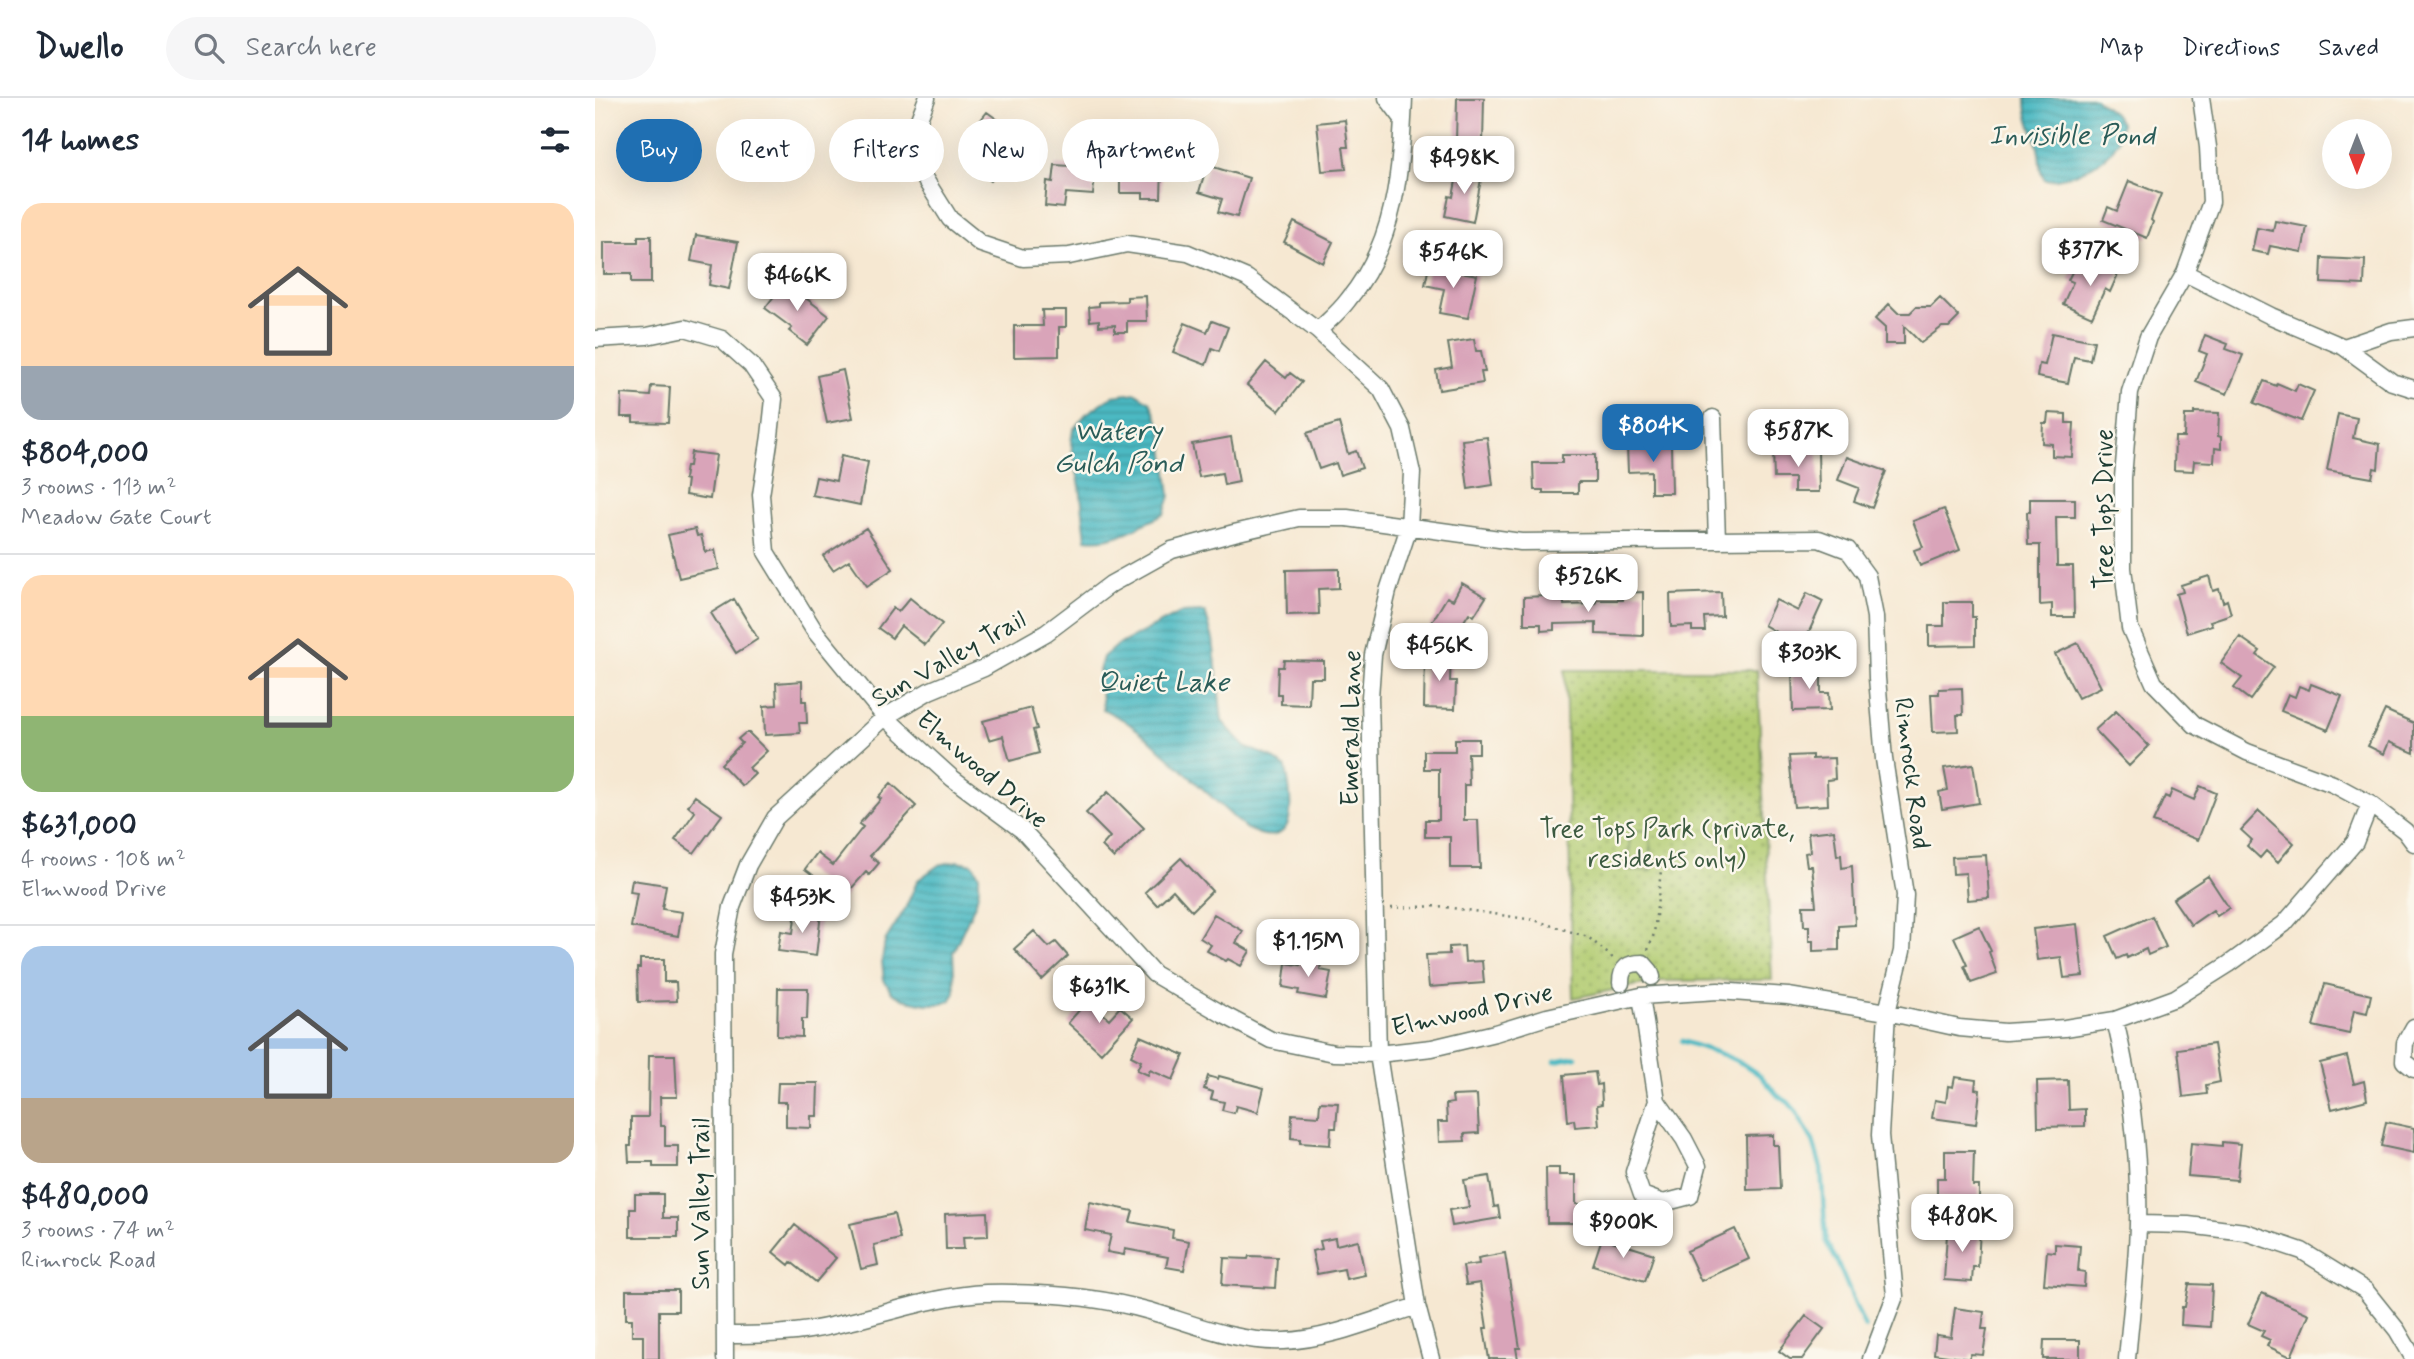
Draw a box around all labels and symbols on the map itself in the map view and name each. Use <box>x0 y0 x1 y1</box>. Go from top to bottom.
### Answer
water label: Invisible Pond <box>1989 118 2157 155</box>
north arrow <box>2322 119 2392 189</box>
pin: $498K <box>1415 136 1513 196</box>
pin: $377K <box>2041 228 2139 288</box>
pin: $546K <box>1404 230 1502 290</box>
pin: $466K <box>748 254 846 313</box>
pin: $804K <box>1604 404 1702 464</box>
pin: $587K <box>1749 410 1847 469</box>
water label: Watery Gulch Pond <box>1054 414 1185 483</box>
street label: Tree Tops Drive <box>2088 429 2122 589</box>
pin: $526K <box>1539 554 1637 614</box>
street label: Sun Valley Trail <box>866 603 1032 716</box>
pin: $456K <box>1390 624 1488 683</box>
pin: $303K <box>1760 632 1858 691</box>
street label: Emerald Lane <box>1334 650 1370 806</box>
water label: Quiet Lake <box>1097 665 1231 702</box>
street label: Rimrock Road <box>1885 696 1937 851</box>
street label: Elmwood Drive <box>908 704 1055 837</box>
park label: Tree Tops Park (private, residents only) <box>1539 813 1795 877</box>
pin: $453K <box>753 876 851 935</box>
pin: $1.15M <box>1251 920 1365 979</box>
pin: $631K <box>1050 965 1148 1025</box>
street label: Elmwood Drive <box>1388 976 1556 1046</box>
street label: Sun Valley Trail <box>685 1118 719 1290</box>
pin: $480K <box>1913 1194 2011 1254</box>
pin: $900K <box>1574 1200 1672 1260</box>

